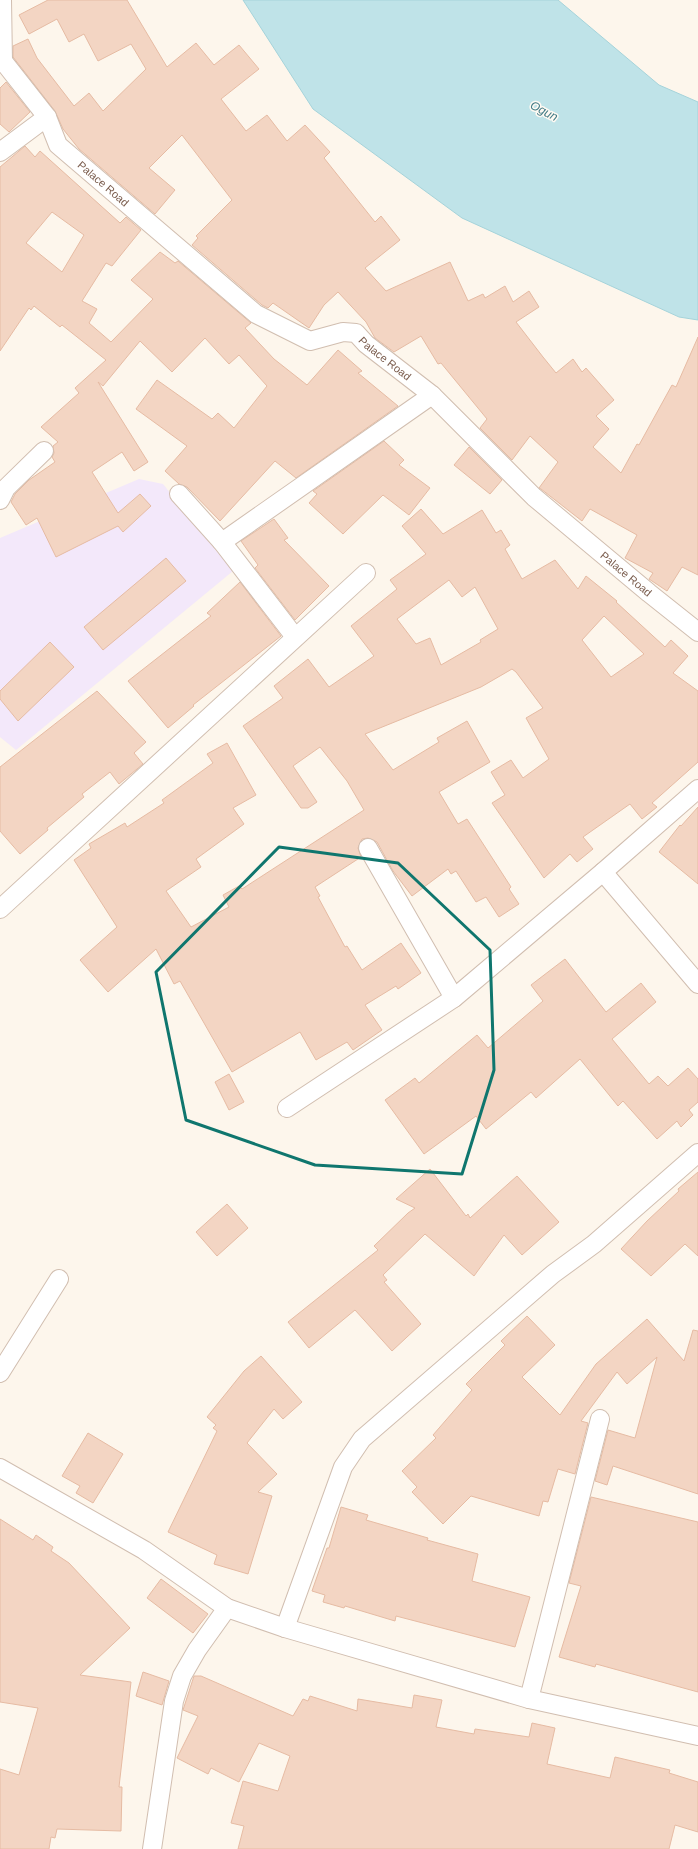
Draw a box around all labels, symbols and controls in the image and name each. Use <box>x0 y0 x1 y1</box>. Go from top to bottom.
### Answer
water label: Ogun <box>528 98 561 124</box>
street label: Palace Road <box>75 159 131 209</box>
street label: Palace Road <box>356 334 413 383</box>
street label: Palace Road <box>598 549 654 599</box>

